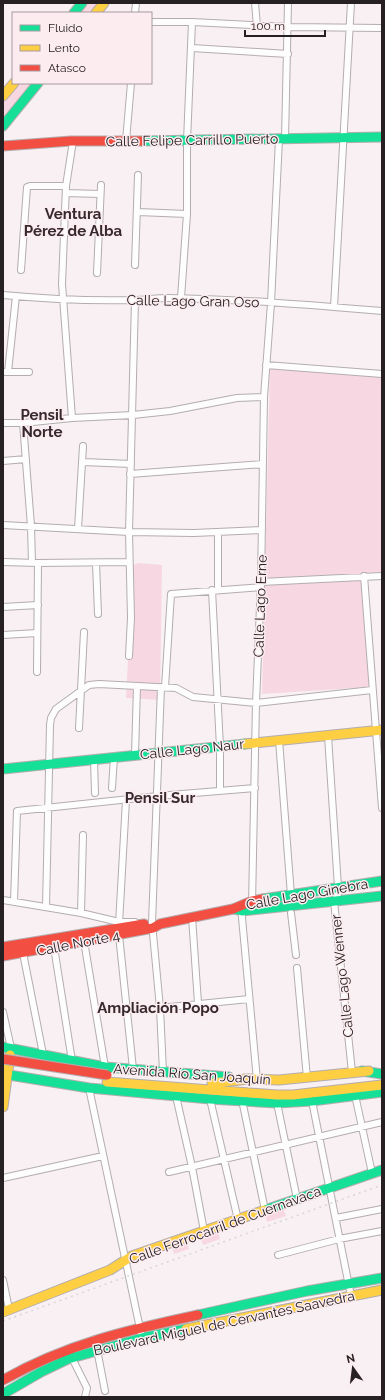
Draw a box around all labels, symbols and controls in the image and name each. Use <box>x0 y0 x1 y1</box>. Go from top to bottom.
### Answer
legend <box>12 12 152 84</box>
scale bar <box>245 12 325 38</box>
text: 100 m <box>251 19 285 33</box>
text: Fluido <box>48 21 83 35</box>
text: Lento <box>48 41 80 55</box>
text: Atasco <box>48 61 86 75</box>
street label: Calle Felipe Carrillo Puerto <box>106 130 278 150</box>
district label: Ventura Pérez de Alba <box>24 205 123 240</box>
street label: Calle Lago Gran Oso <box>126 292 260 310</box>
district label: Pensil Norte <box>20 406 64 441</box>
street label: Calle Lago Erne <box>250 554 270 658</box>
street label: Calle Lago Naur <box>139 736 245 762</box>
district label: Pensil Sur <box>125 789 196 807</box>
street label: Calle Lago Ginebra <box>245 875 369 913</box>
street label: Calle Lago Wenner <box>328 913 356 1038</box>
street label: Calle Norte 4 <box>35 927 121 959</box>
district label: Ampliación Popo <box>97 999 219 1017</box>
street label: Avenida Río San Joaquín <box>113 1061 271 1087</box>
street label: Calle Ferrocarril de Cuernavaca <box>127 1183 323 1267</box>
street label: Boulevard Miguel de Cervantes Saavedra <box>92 1287 356 1359</box>
north arrow <box>333 1348 373 1388</box>
text: N <box>345 1351 356 1366</box>

